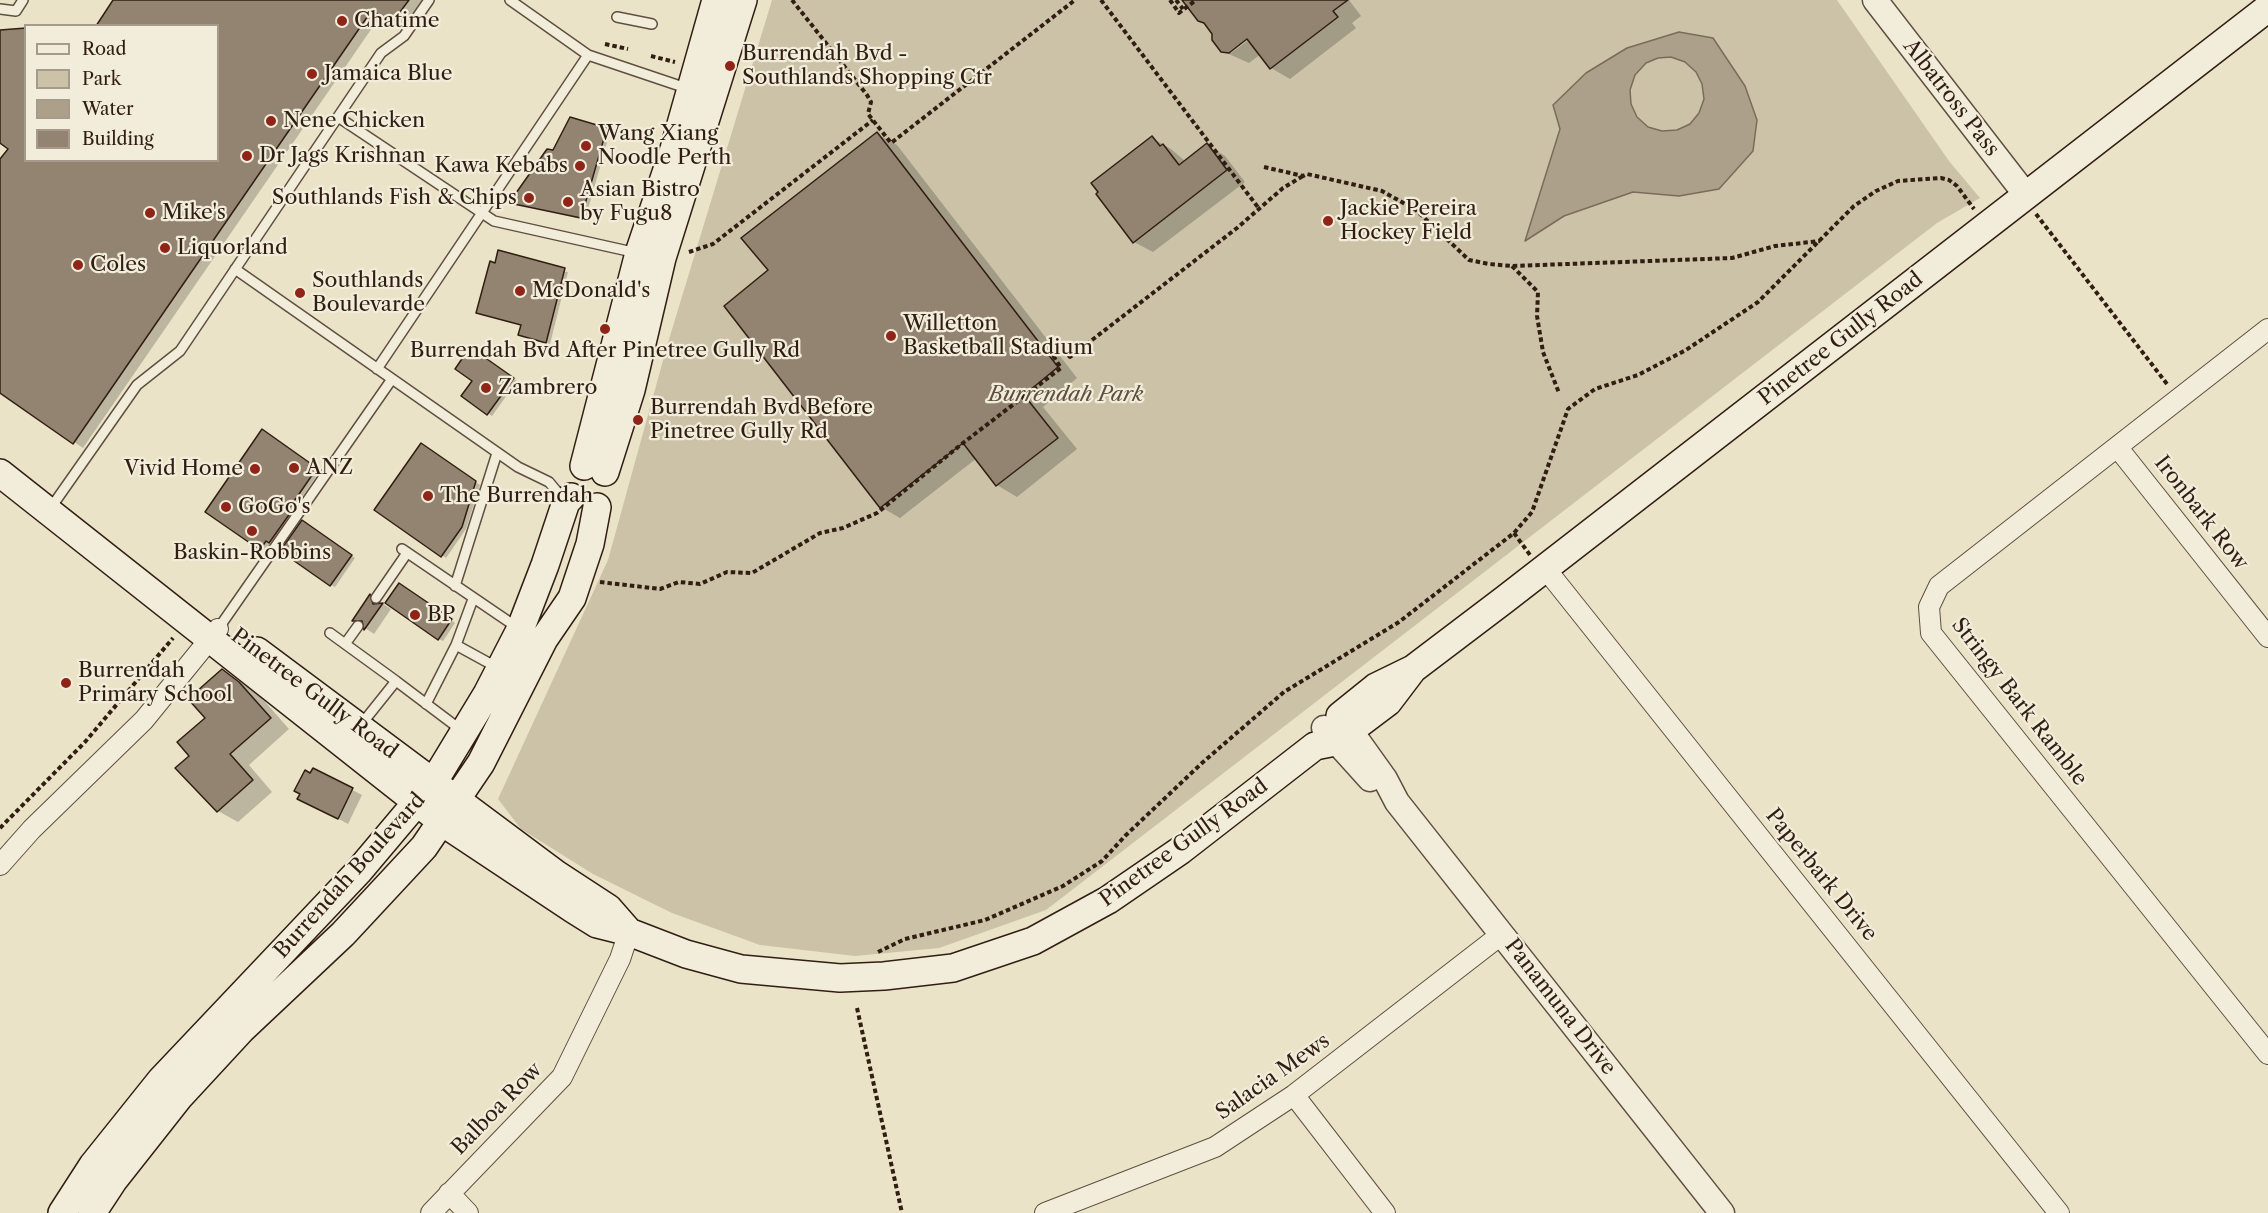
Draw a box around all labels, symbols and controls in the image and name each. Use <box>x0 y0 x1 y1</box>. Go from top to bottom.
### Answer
place label: Chatime <box>354 8 440 34</box>
marker: Chatime <box>335 14 349 28</box>
legend <box>24 24 219 162</box>
street label: Albatross Pass <box>1898 35 2004 161</box>
text: Road <box>82 38 127 60</box>
place label: Burrendah Bvd - Southlands Shopping Ctr <box>742 41 992 91</box>
marker: Burrendah Bvd - Southlands Shopping Ctr <box>723 59 737 73</box>
place label: Jamaica Blue <box>324 61 452 87</box>
marker: Jamaica Blue <box>305 67 319 81</box>
text: Park <box>82 68 121 90</box>
text: Water <box>82 98 134 120</box>
place label: Nene Chicken <box>283 108 425 134</box>
marker: Nene Chicken <box>264 114 278 128</box>
place label: Wang Xiang Noodle Perth <box>598 121 731 171</box>
text: Building <box>82 128 154 150</box>
marker: Wang Xiang Noodle Perth <box>579 139 593 153</box>
place label: Dr Jags Krishnan <box>259 143 426 169</box>
marker: Dr Jags Krishnan <box>240 149 254 163</box>
place label: Kawa Kebabs <box>435 153 568 179</box>
marker: Kawa Kebabs <box>573 159 587 173</box>
place label: Asian Bistro by Fugu8 <box>580 177 700 227</box>
place label: Southlands Fish & Chips <box>272 185 517 211</box>
marker: Southlands Fish & Chips <box>522 191 536 205</box>
marker: Asian Bistro by Fugu8 <box>561 195 575 209</box>
place label: Jackie Pereira Hockey Field <box>1340 196 1477 246</box>
place label: Mike's <box>162 200 226 226</box>
marker: Mike's <box>143 206 157 220</box>
marker: Jackie Pereira Hockey Field <box>1321 214 1335 228</box>
place label: Liquorland <box>177 235 288 261</box>
marker: Liquorland <box>158 241 172 255</box>
place label: Coles <box>90 252 146 278</box>
marker: Coles <box>71 258 85 272</box>
street label: Pinetree Gully Road <box>1754 267 1928 411</box>
place label: Southlands Boulevarde <box>312 268 425 318</box>
place label: McDonald's <box>532 278 650 304</box>
marker: McDonald's <box>513 284 527 298</box>
marker: Southlands Boulevarde <box>293 286 307 300</box>
place label: Willetton Basketball Stadium <box>903 311 1093 361</box>
marker: Burrendah Bvd After Pinetree Gully Rd <box>598 322 612 336</box>
marker: Willetton Basketball Stadium <box>884 329 898 343</box>
place label: Burrendah Bvd After Pinetree Gully Rd <box>410 338 800 364</box>
place label: Zambrero <box>498 375 597 401</box>
marker: Zambrero <box>479 381 493 395</box>
park label: Burrendah Park <box>989 382 1143 408</box>
place label: Burrendah Bvd Before Pinetree Gully Rd <box>650 395 873 445</box>
marker: Burrendah Bvd Before Pinetree Gully Rd <box>631 413 645 427</box>
street label: Ironbark Row <box>2149 451 2253 575</box>
place label: ANZ <box>306 455 353 481</box>
place label: Vivid Home <box>124 456 243 482</box>
marker: ANZ <box>287 461 301 475</box>
marker: Vivid Home <box>248 462 262 476</box>
place label: The Burrendah <box>440 483 593 509</box>
marker: The Burrendah <box>421 489 435 503</box>
place label: GoGo's <box>238 494 311 520</box>
marker: GoGo's <box>219 500 233 514</box>
marker: Baskin-Robbins <box>245 524 259 538</box>
place label: Baskin-Robbins <box>173 540 331 566</box>
place label: BP <box>427 602 455 628</box>
marker: BP <box>408 608 422 622</box>
street label: Stringy Bark Ramble <box>1946 613 2092 791</box>
street label: Pinetree Gully Road <box>226 623 402 765</box>
place label: Burrendah Primary School <box>78 658 233 708</box>
marker: Burrendah Primary School <box>59 676 73 690</box>
street label: Pinetree Gully Road <box>1095 774 1273 912</box>
street label: Burrendah Boulevard <box>269 788 431 964</box>
street label: Paperbark Drive <box>1760 804 1882 946</box>
street label: Panamuna Drive <box>1499 934 1621 1080</box>
street label: Salacia Mews <box>1211 1028 1335 1126</box>
street label: Balboa Row <box>447 1057 547 1161</box>

